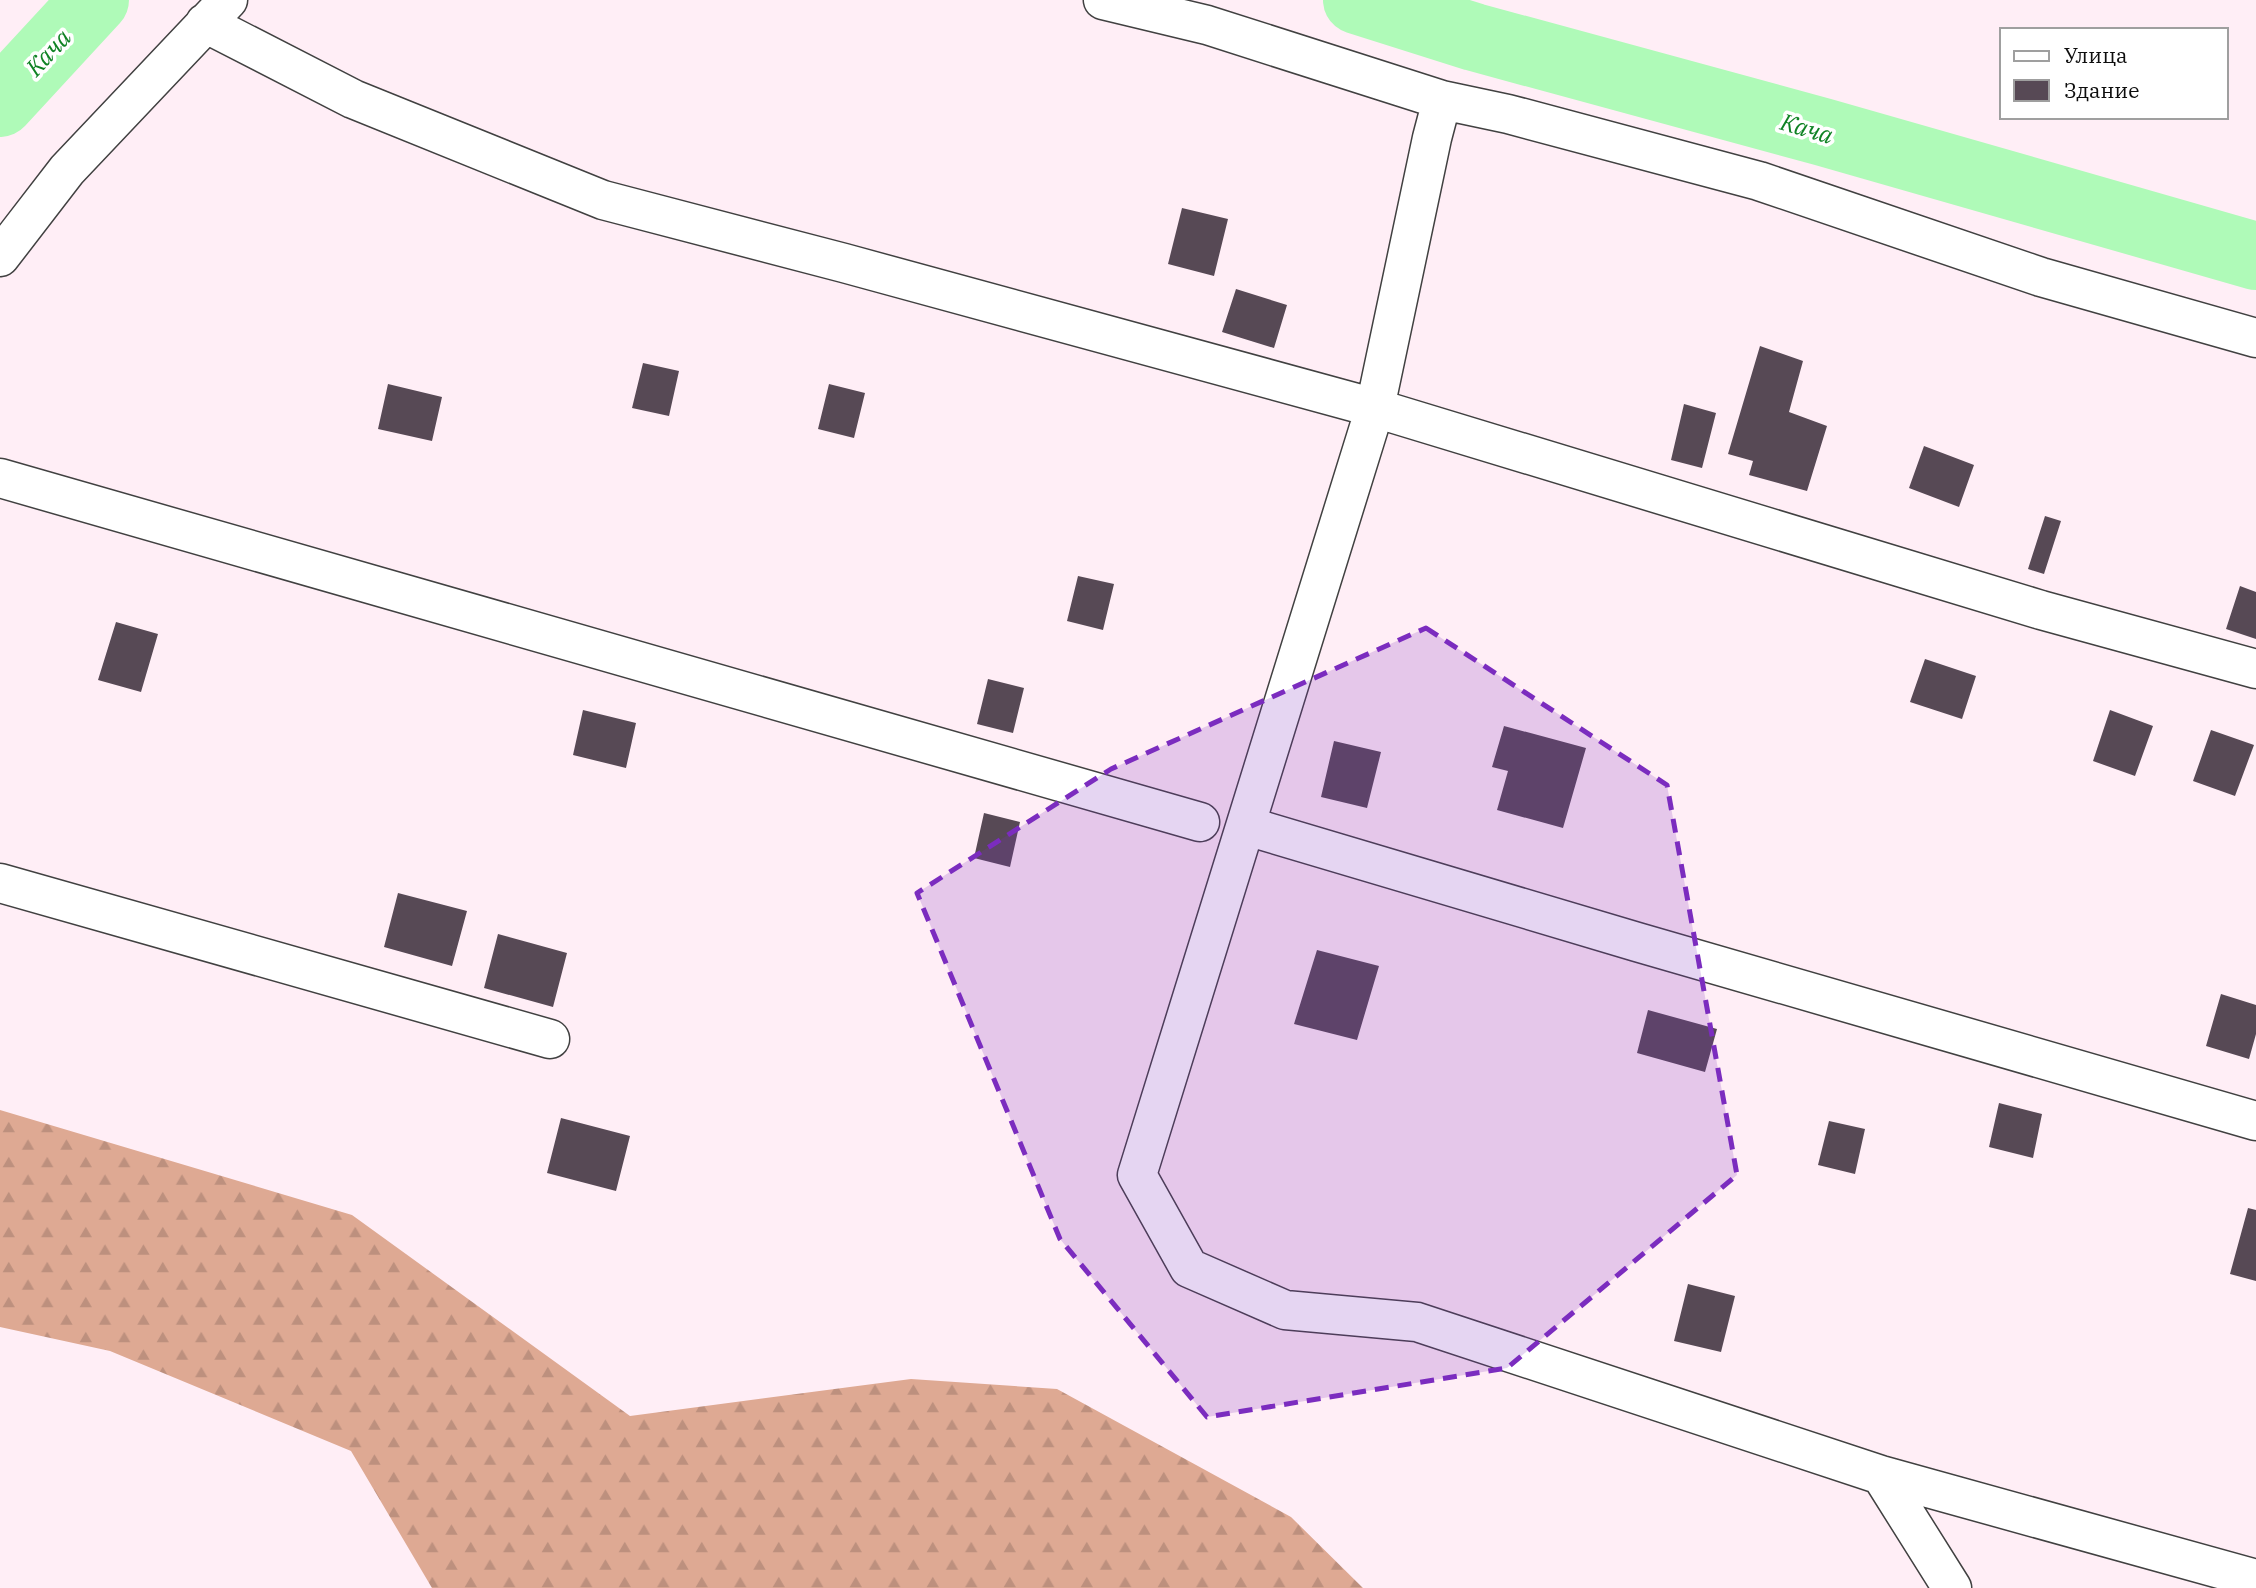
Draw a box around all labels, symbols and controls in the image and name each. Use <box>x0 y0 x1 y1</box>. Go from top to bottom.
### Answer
water label: Кача <box>17 22 78 83</box>
legend <box>2000 28 2228 119</box>
text: Улица <box>2064 41 2128 69</box>
text: Здание <box>2064 76 2139 104</box>
water label: Кача <box>1776 105 1837 151</box>

